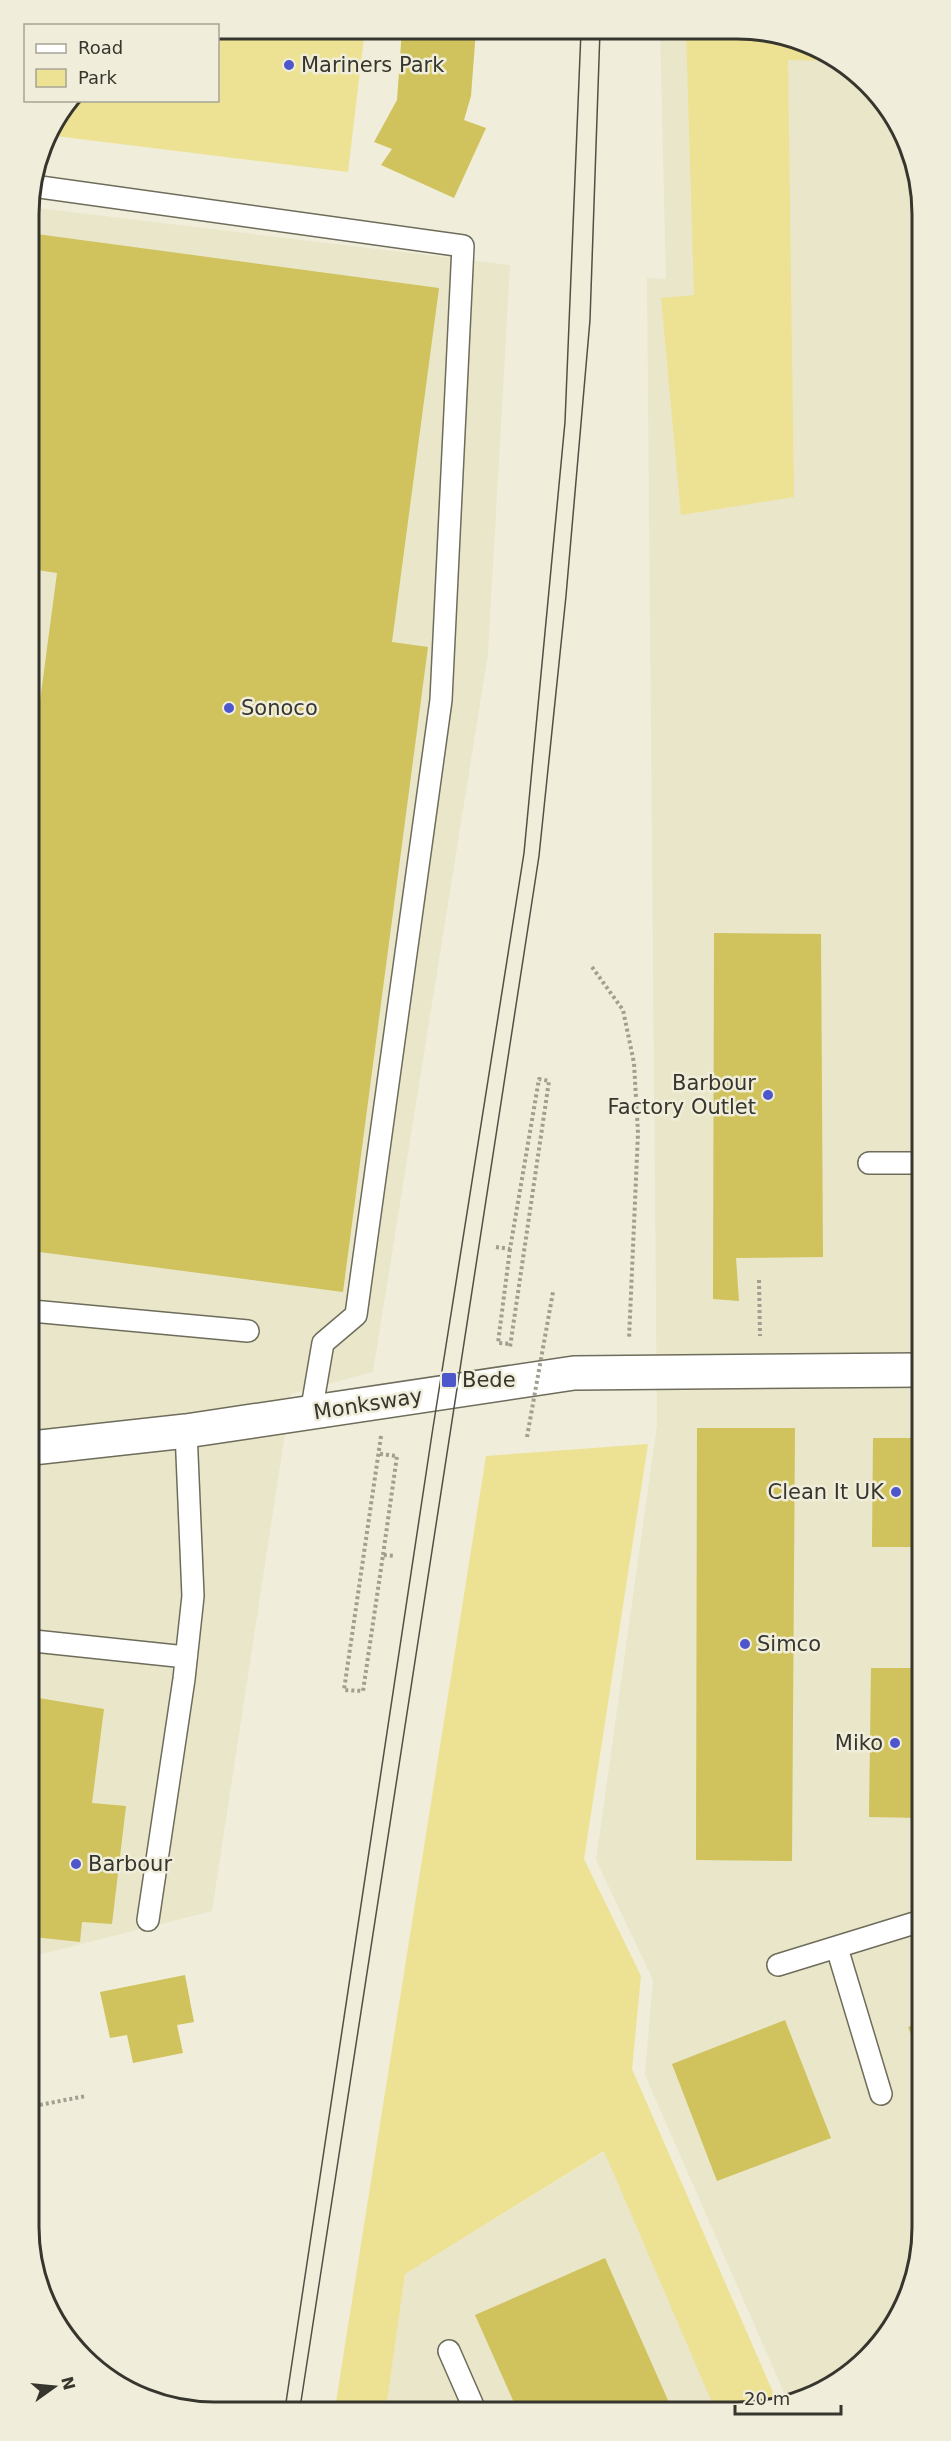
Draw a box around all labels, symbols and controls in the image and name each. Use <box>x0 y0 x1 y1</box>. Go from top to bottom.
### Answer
legend <box>24 24 219 102</box>
text: Road <box>78 37 123 58</box>
place label: Mariners Park <box>301 53 445 77</box>
marker: Mariners Park <box>282 58 296 72</box>
text: Park <box>78 67 117 88</box>
place label: Sonoco <box>241 696 318 720</box>
marker: Sonoco <box>222 701 236 715</box>
place label: Barbour Factory Outlet <box>608 1071 756 1119</box>
marker: Barbour Factory Outlet <box>761 1088 775 1102</box>
place label: Bede <box>462 1368 516 1392</box>
marker: Bede <box>440 1371 458 1389</box>
street label: Monksway <box>312 1384 424 1424</box>
place label: Clean It UK <box>767 1480 885 1504</box>
marker: Clean It UK <box>889 1485 903 1499</box>
place label: Simco <box>757 1632 821 1656</box>
marker: Simco <box>738 1637 752 1651</box>
place label: Miko <box>835 1731 883 1755</box>
marker: Miko <box>888 1736 902 1750</box>
place label: Barbour <box>88 1852 172 1876</box>
marker: Barbour <box>69 1857 83 1871</box>
north arrow <box>24 2357 84 2417</box>
text: N <box>57 2374 79 2392</box>
scale bar <box>735 2378 842 2416</box>
text: 20 m <box>744 2388 790 2409</box>

